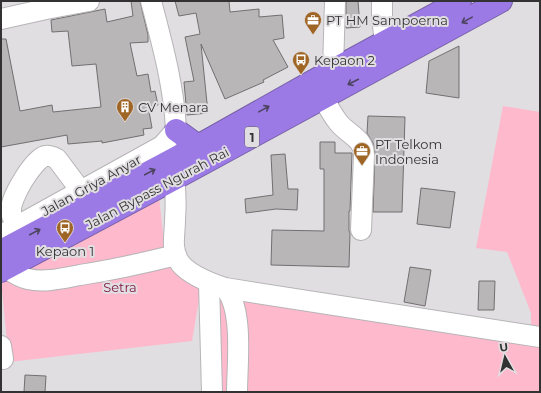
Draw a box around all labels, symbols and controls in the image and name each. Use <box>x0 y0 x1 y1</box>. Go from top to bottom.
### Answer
office icon: PT HM Sampoerna <box>303 10 323 35</box>
place label: PT HM Sampoerna <box>326 12 448 28</box>
one-way arrow <box>461 17 473 24</box>
bus stop icon: Kepaon 2 <box>291 50 311 75</box>
place label: Kepaon 2 <box>314 52 375 68</box>
one-way arrow <box>347 79 359 86</box>
building icon: CV Menara <box>115 97 135 122</box>
place label: CV Menara <box>138 99 209 115</box>
one-way arrow <box>258 105 270 112</box>
road number: 1 <box>245 127 259 147</box>
place label: PT Telkom Indonesia <box>375 136 442 167</box>
office icon: PT Telkom Indonesia <box>352 141 372 166</box>
street label: Jalan Bypass Ngurah Rai <box>82 143 231 233</box>
street label: Jalan Griya Anyar <box>37 151 144 220</box>
one-way arrow <box>144 167 156 175</box>
bus stop icon: Kepaon 1 <box>55 218 75 243</box>
one-way arrow <box>29 228 41 236</box>
place label: Kepaon 1 <box>36 243 94 259</box>
park label: Setra <box>103 279 137 295</box>
north arrow <box>485 337 525 377</box>
text: U <box>498 340 509 355</box>

